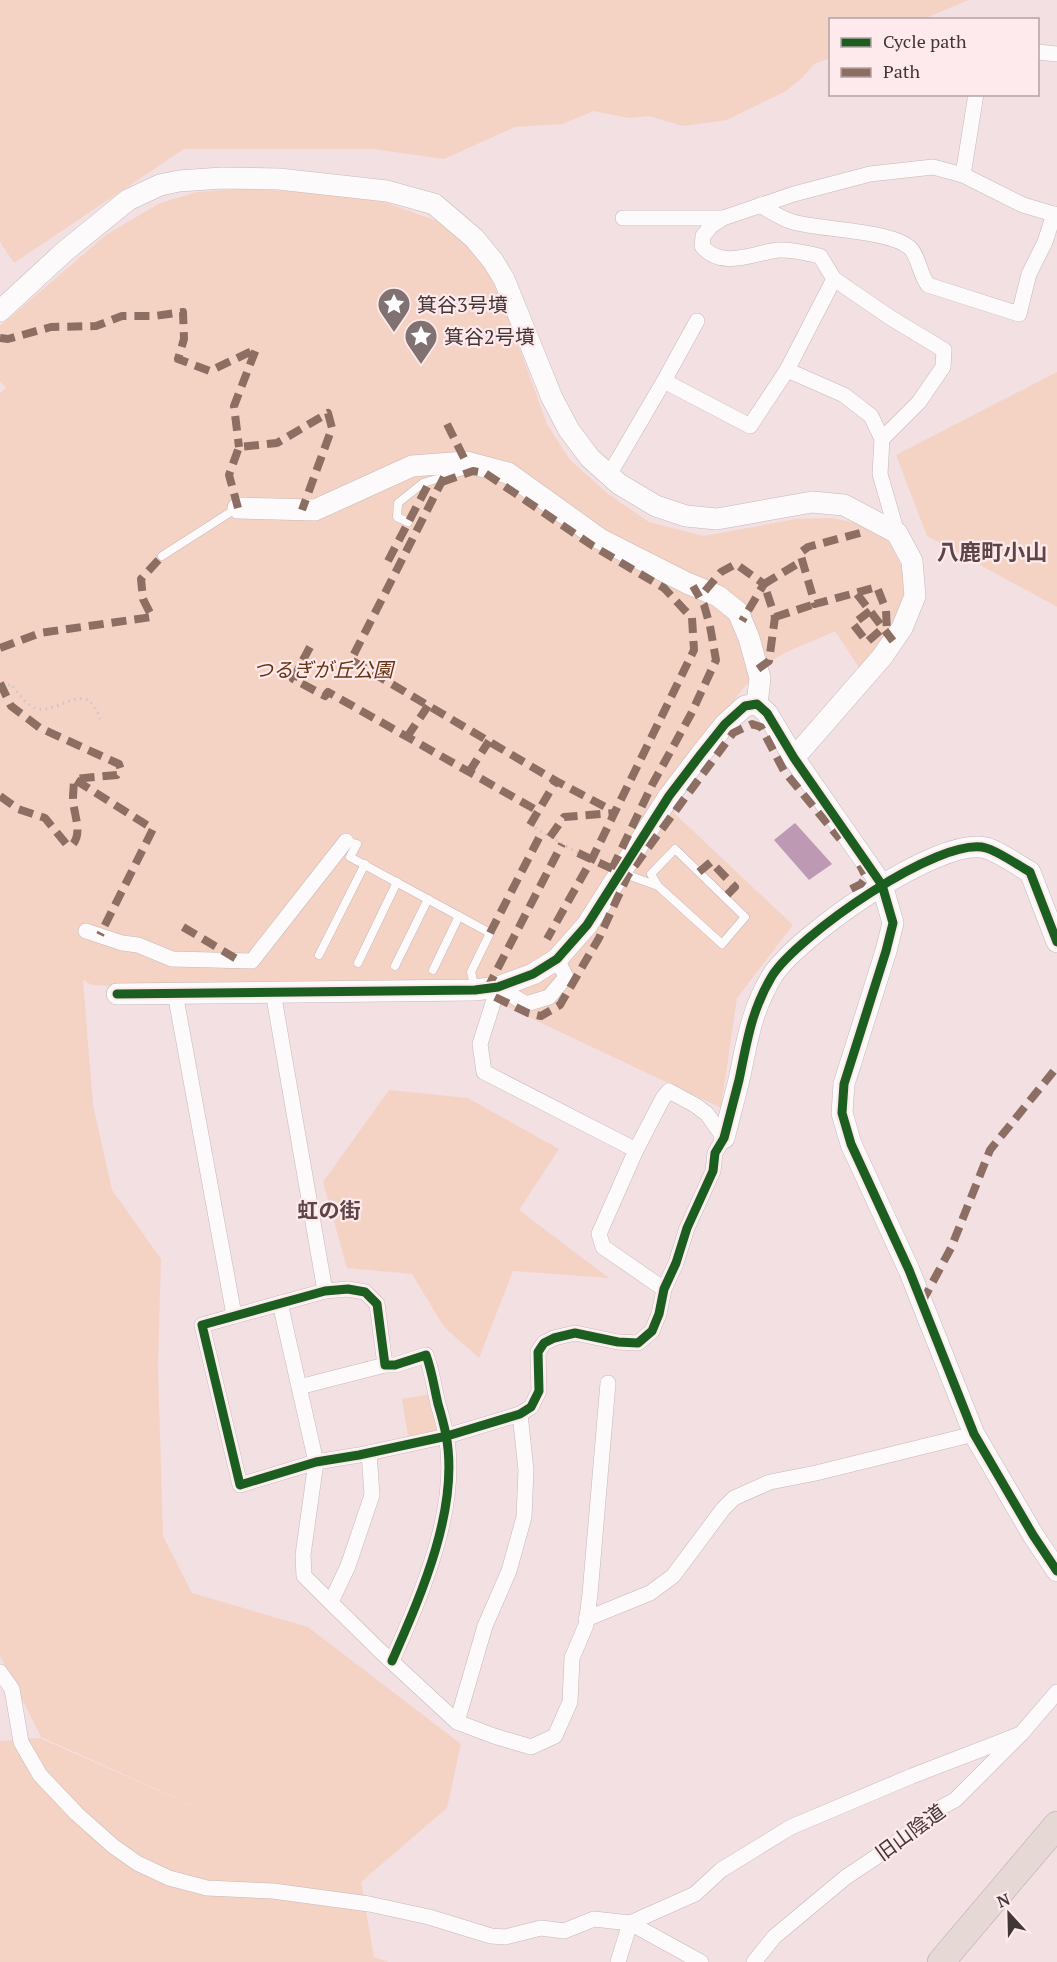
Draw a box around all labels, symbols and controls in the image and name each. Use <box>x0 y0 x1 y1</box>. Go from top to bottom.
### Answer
legend <box>829 18 1039 96</box>
text: Cycle path <box>883 29 967 53</box>
text: Path <box>883 59 920 83</box>
place icon: 箕谷3号墳 <box>376 286 412 333</box>
place label: 箕谷3号墳 <box>417 291 508 318</box>
place icon: 箕谷2号墳 <box>403 318 439 365</box>
place label: 箕谷2号墳 <box>444 323 535 350</box>
district label: 八鹿町小山 <box>937 537 1047 566</box>
park label: つるぎが丘公園 <box>253 656 396 683</box>
district label: 虹の街 <box>298 1196 361 1224</box>
street label: 旧山陰道 <box>870 1798 950 1866</box>
north arrow <box>979 1884 1039 1944</box>
text: N <box>994 1888 1013 1913</box>

